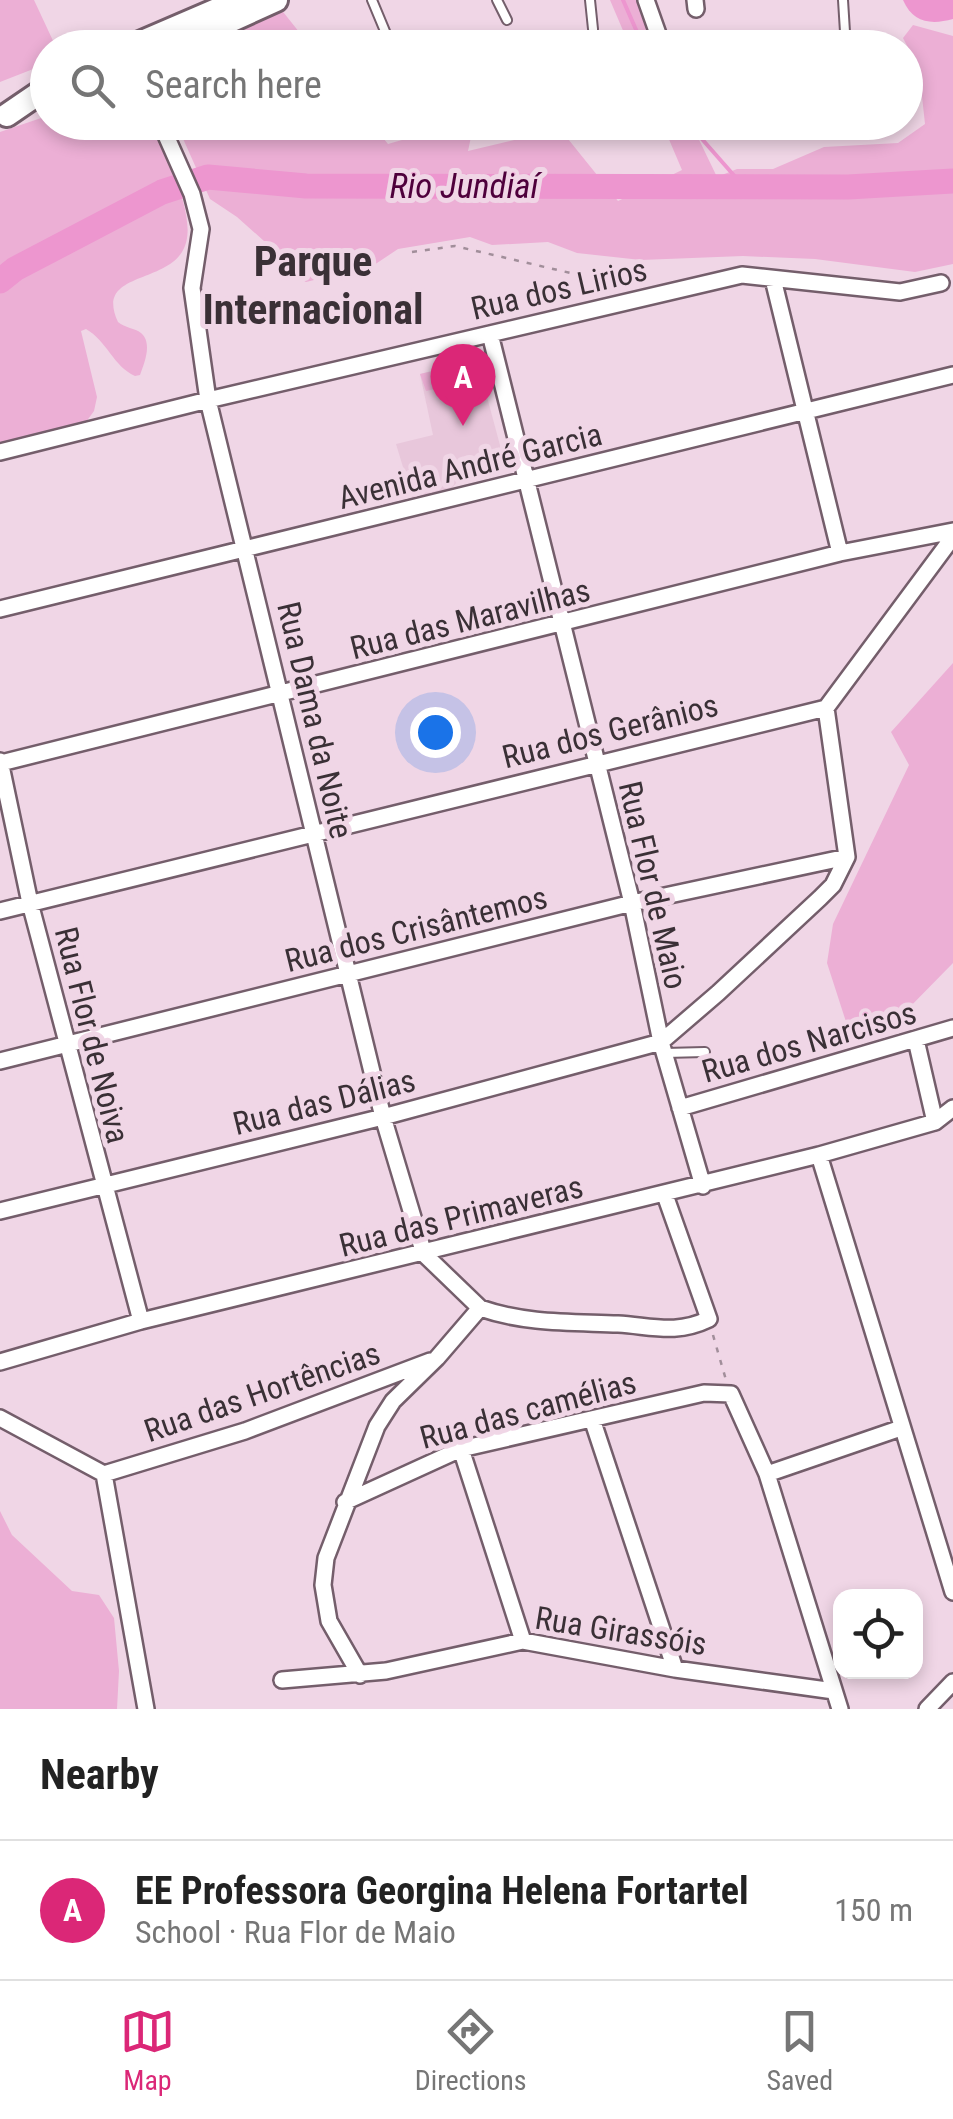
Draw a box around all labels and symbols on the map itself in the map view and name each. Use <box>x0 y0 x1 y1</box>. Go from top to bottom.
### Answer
water label: Rio Jundiaí <box>390 166 543 207</box>
district label: Parque Internacional <box>202 237 424 334</box>
street label: Rua dos Lirios <box>467 250 651 328</box>
pin: A <box>430 344 496 426</box>
street label: Avenida André Garcia <box>334 415 606 517</box>
street label: Rua das Maravilhas <box>346 571 594 667</box>
street label: Rua Dama da Noite <box>269 598 361 842</box>
street label: Rua dos Gerânios <box>498 686 722 776</box>
your location <box>410 707 461 758</box>
street label: Rua Flor de Maio <box>611 777 695 993</box>
street label: Rua dos Crisântemos <box>281 878 551 980</box>
street label: Rua Flor de Noiva <box>47 923 137 1147</box>
street label: Rua dos Narcisos <box>698 993 920 1091</box>
street label: Rua das Dálias <box>229 1061 419 1143</box>
street label: Rua das Primaveras <box>335 1167 587 1265</box>
street label: Rua das Hortências <box>139 1334 385 1450</box>
street label: Rua das camélias <box>416 1363 640 1457</box>
street label: Rua Girassóis <box>533 1599 709 1663</box>

